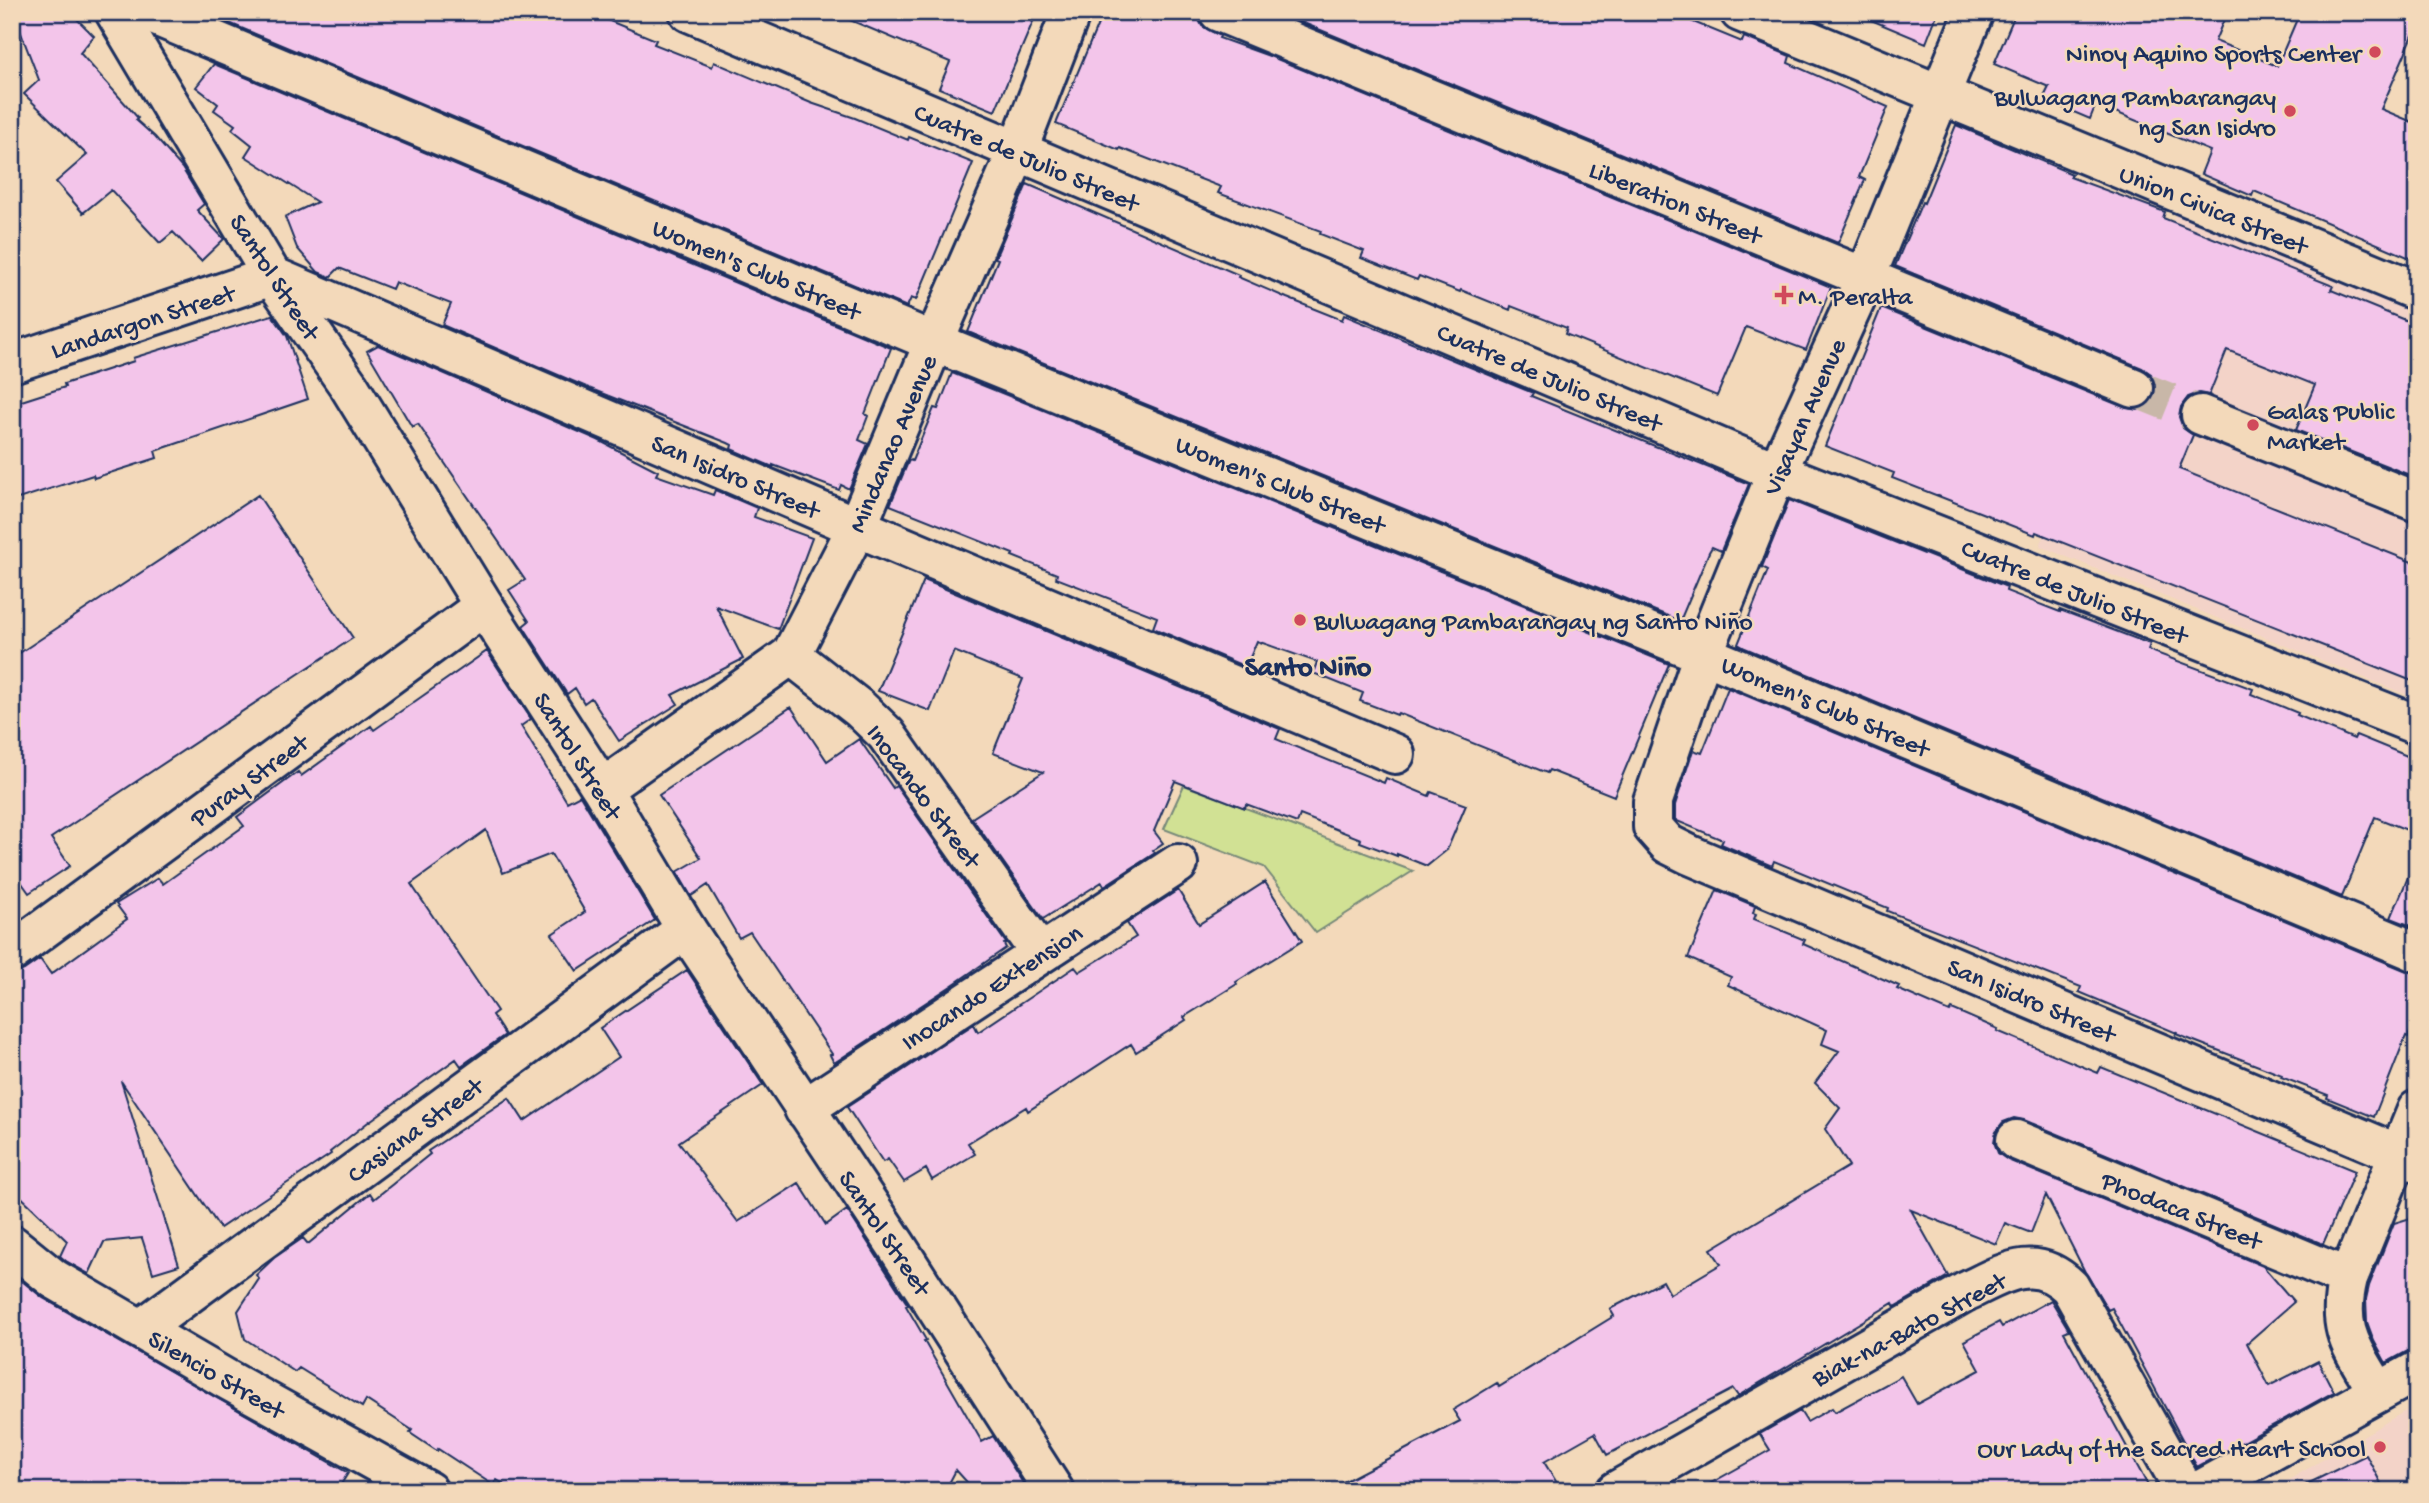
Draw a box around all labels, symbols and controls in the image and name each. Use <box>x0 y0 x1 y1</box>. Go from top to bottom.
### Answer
place label: Ninoy Aquino Sports Center <box>2066 41 2364 72</box>
marker: Ninoy Aquino Sports Center <box>2367 44 2383 60</box>
place label: Bulwagang Pambarangay ng San Isidro <box>1993 85 2276 146</box>
street label: Cuatre de Julio Street <box>908 99 1145 222</box>
marker: Bulwagang Pambarangay ng San Isidro <box>2282 103 2298 119</box>
street label: Liberation Street <box>1583 156 1767 255</box>
street label: Union Civica Street <box>2114 160 2313 265</box>
street label: Santol Street <box>220 210 326 349</box>
street label: Women's Club Street <box>646 214 866 331</box>
street label: Landargon Street <box>48 279 241 369</box>
place label: M. Peralta <box>1798 284 1914 315</box>
marker: M. Peralta <box>1776 287 1792 303</box>
street label: Cuatre de Julio Street <box>1431 319 1668 442</box>
street label: Visayan Avenue <box>1758 334 1856 502</box>
street label: Mindanao Avenue <box>844 351 947 538</box>
place label: Galas Public Market <box>2267 399 2395 460</box>
marker: Galas Public Market <box>2245 417 2261 433</box>
street label: San Isidro Street <box>645 430 825 529</box>
street label: Women's Club Street <box>1170 431 1391 544</box>
street label: Cuatre de Julio Street <box>1956 535 2193 655</box>
place label: Bulwagang Pambarangay ng Santo Niño <box>1313 609 1753 640</box>
marker: Bulwagang Pambarangay ng Santo Niño <box>1292 612 1308 628</box>
street label: Women's Club Street <box>1715 651 1935 768</box>
district label: Santo Niño <box>1245 653 1372 686</box>
street label: Santol Street <box>524 688 628 829</box>
street label: Inocando Street <box>857 720 987 878</box>
street label: Puray Street <box>185 728 318 836</box>
street label: Inocando Extension <box>897 919 1090 1060</box>
street label: San Isidro Street <box>1941 954 2121 1053</box>
street label: Casiana Street <box>343 1072 493 1192</box>
street label: Santol Street <box>829 1166 937 1305</box>
street label: Phodaca Street <box>2095 1167 2267 1260</box>
street label: Biak-na-Bato Street <box>1807 1267 2015 1397</box>
street label: Silencio Street <box>141 1325 291 1430</box>
place label: Our Lady of the Sacred Heart School <box>1977 1436 2366 1467</box>
marker: Our Lady of the Sacred Heart School <box>2372 1439 2388 1455</box>

